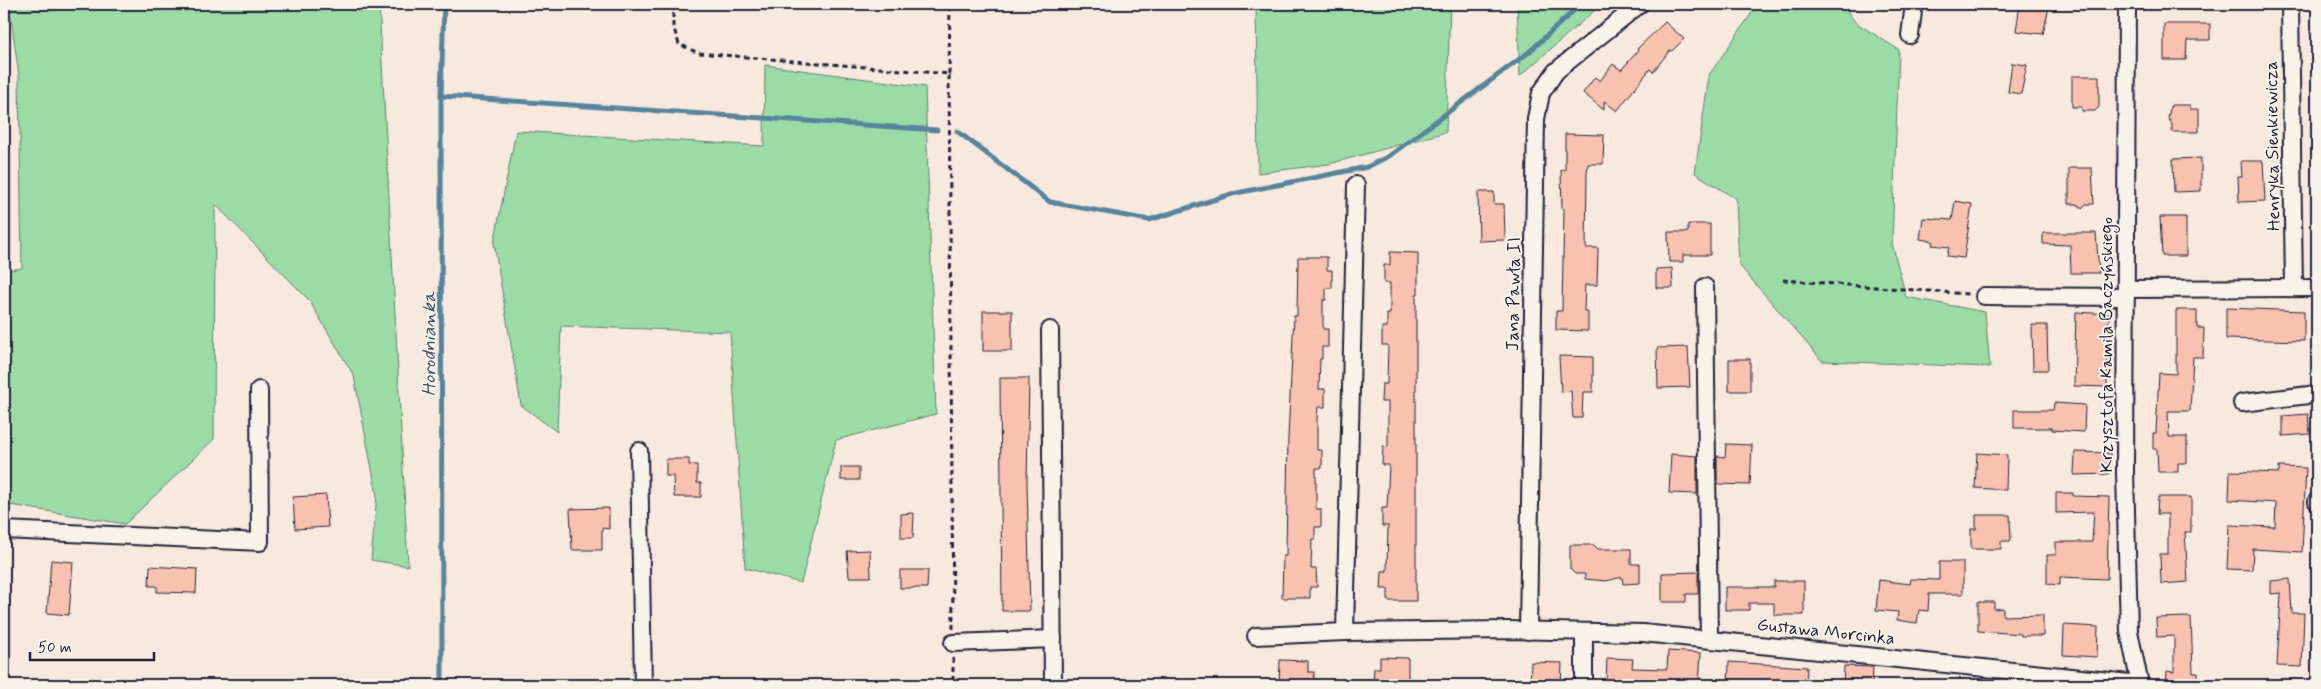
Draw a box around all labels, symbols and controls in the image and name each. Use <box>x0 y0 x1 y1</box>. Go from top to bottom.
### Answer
street label: Henryka Sienkiewicza <box>2260 61 2286 231</box>
street label: Krzysztofa Kamila Baczyńskiego <box>2095 217 2120 473</box>
street label: Jana Pawła II <box>1501 237 1527 351</box>
water label: Horodnianka <box>417 291 442 396</box>
street label: Gustawa Morcinka <box>1756 613 1896 651</box>
scale bar <box>30 629 154 661</box>
text: 50 m <box>38 638 72 658</box>

